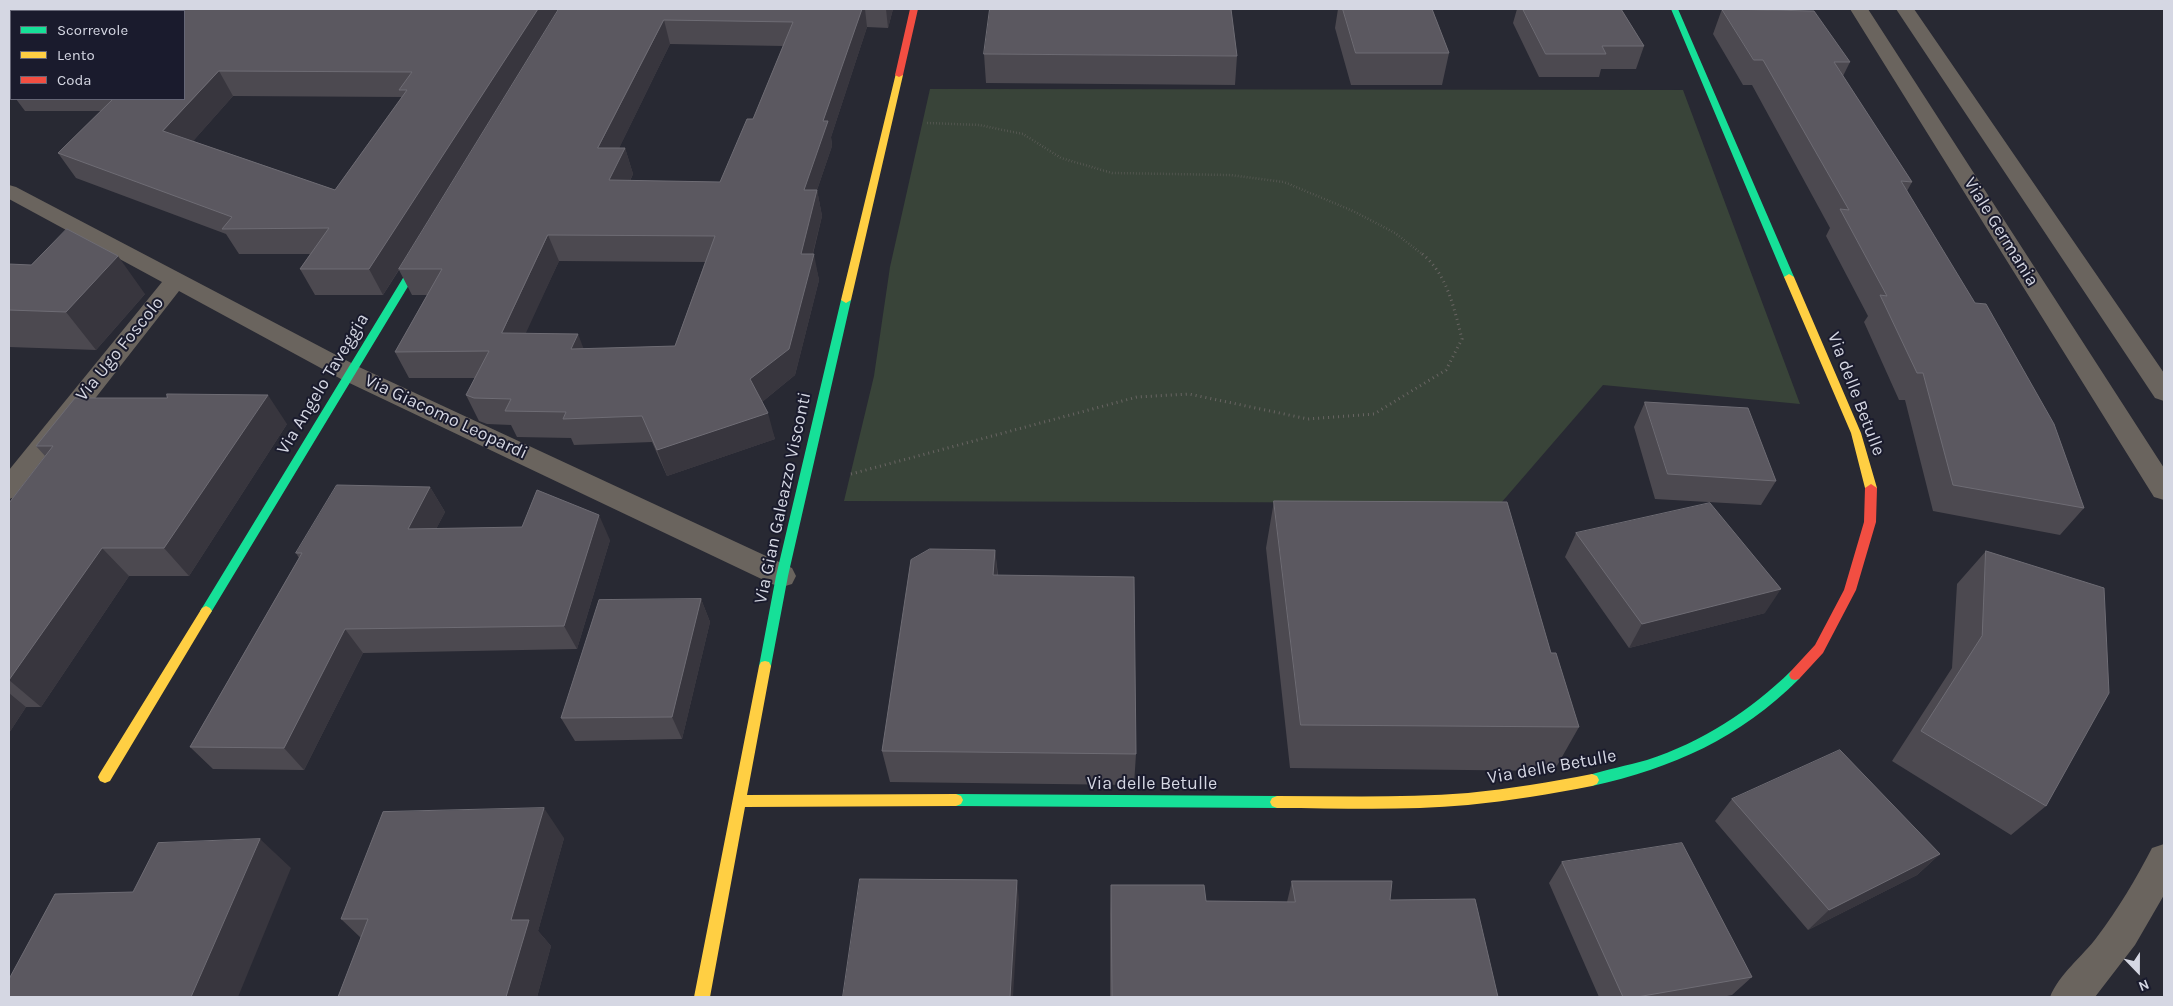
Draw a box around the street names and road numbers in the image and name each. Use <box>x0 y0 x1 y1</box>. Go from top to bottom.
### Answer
street label: Viale Germania <box>1959 174 2043 290</box>
street label: Via Ugo Foscolo <box>71 292 169 406</box>
street label: Via Angelo Taveggia <box>272 310 374 458</box>
street label: Via delle Betulle <box>1823 329 1889 459</box>
street label: Via Giacomo Leopardi <box>361 370 531 464</box>
street label: Via Gian Galeazzo Visconti <box>750 390 816 606</box>
street label: Via delle Betulle <box>1486 745 1618 789</box>
street label: Via delle Betulle <box>1087 773 1217 795</box>

